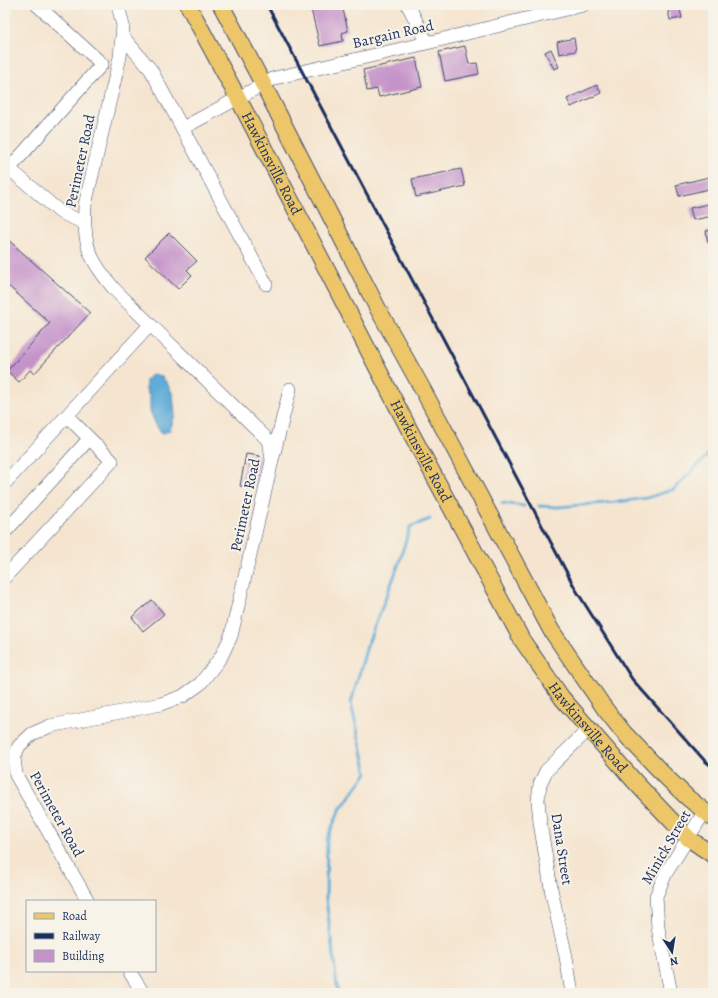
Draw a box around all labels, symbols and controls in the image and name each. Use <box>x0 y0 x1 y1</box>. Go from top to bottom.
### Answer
street label: Bargain Road <box>350 15 436 53</box>
street label: Hawkinsville Road <box>237 108 307 219</box>
street label: Perimeter Road <box>60 111 100 210</box>
street label: Hawkinsville Road <box>385 396 457 507</box>
street label: Perimeter Road <box>225 455 265 554</box>
street label: Hawkinsville Road <box>544 678 633 778</box>
street label: Perimeter Road <box>25 768 89 861</box>
street label: Minick Street <box>637 806 695 888</box>
street label: Dana Street <box>546 812 578 886</box>
legend <box>26 900 156 972</box>
text: Road <box>62 908 88 924</box>
text: Railway <box>62 928 101 944</box>
north arrow <box>652 932 692 972</box>
text: Building <box>62 948 104 964</box>
text: N <box>668 953 679 969</box>

